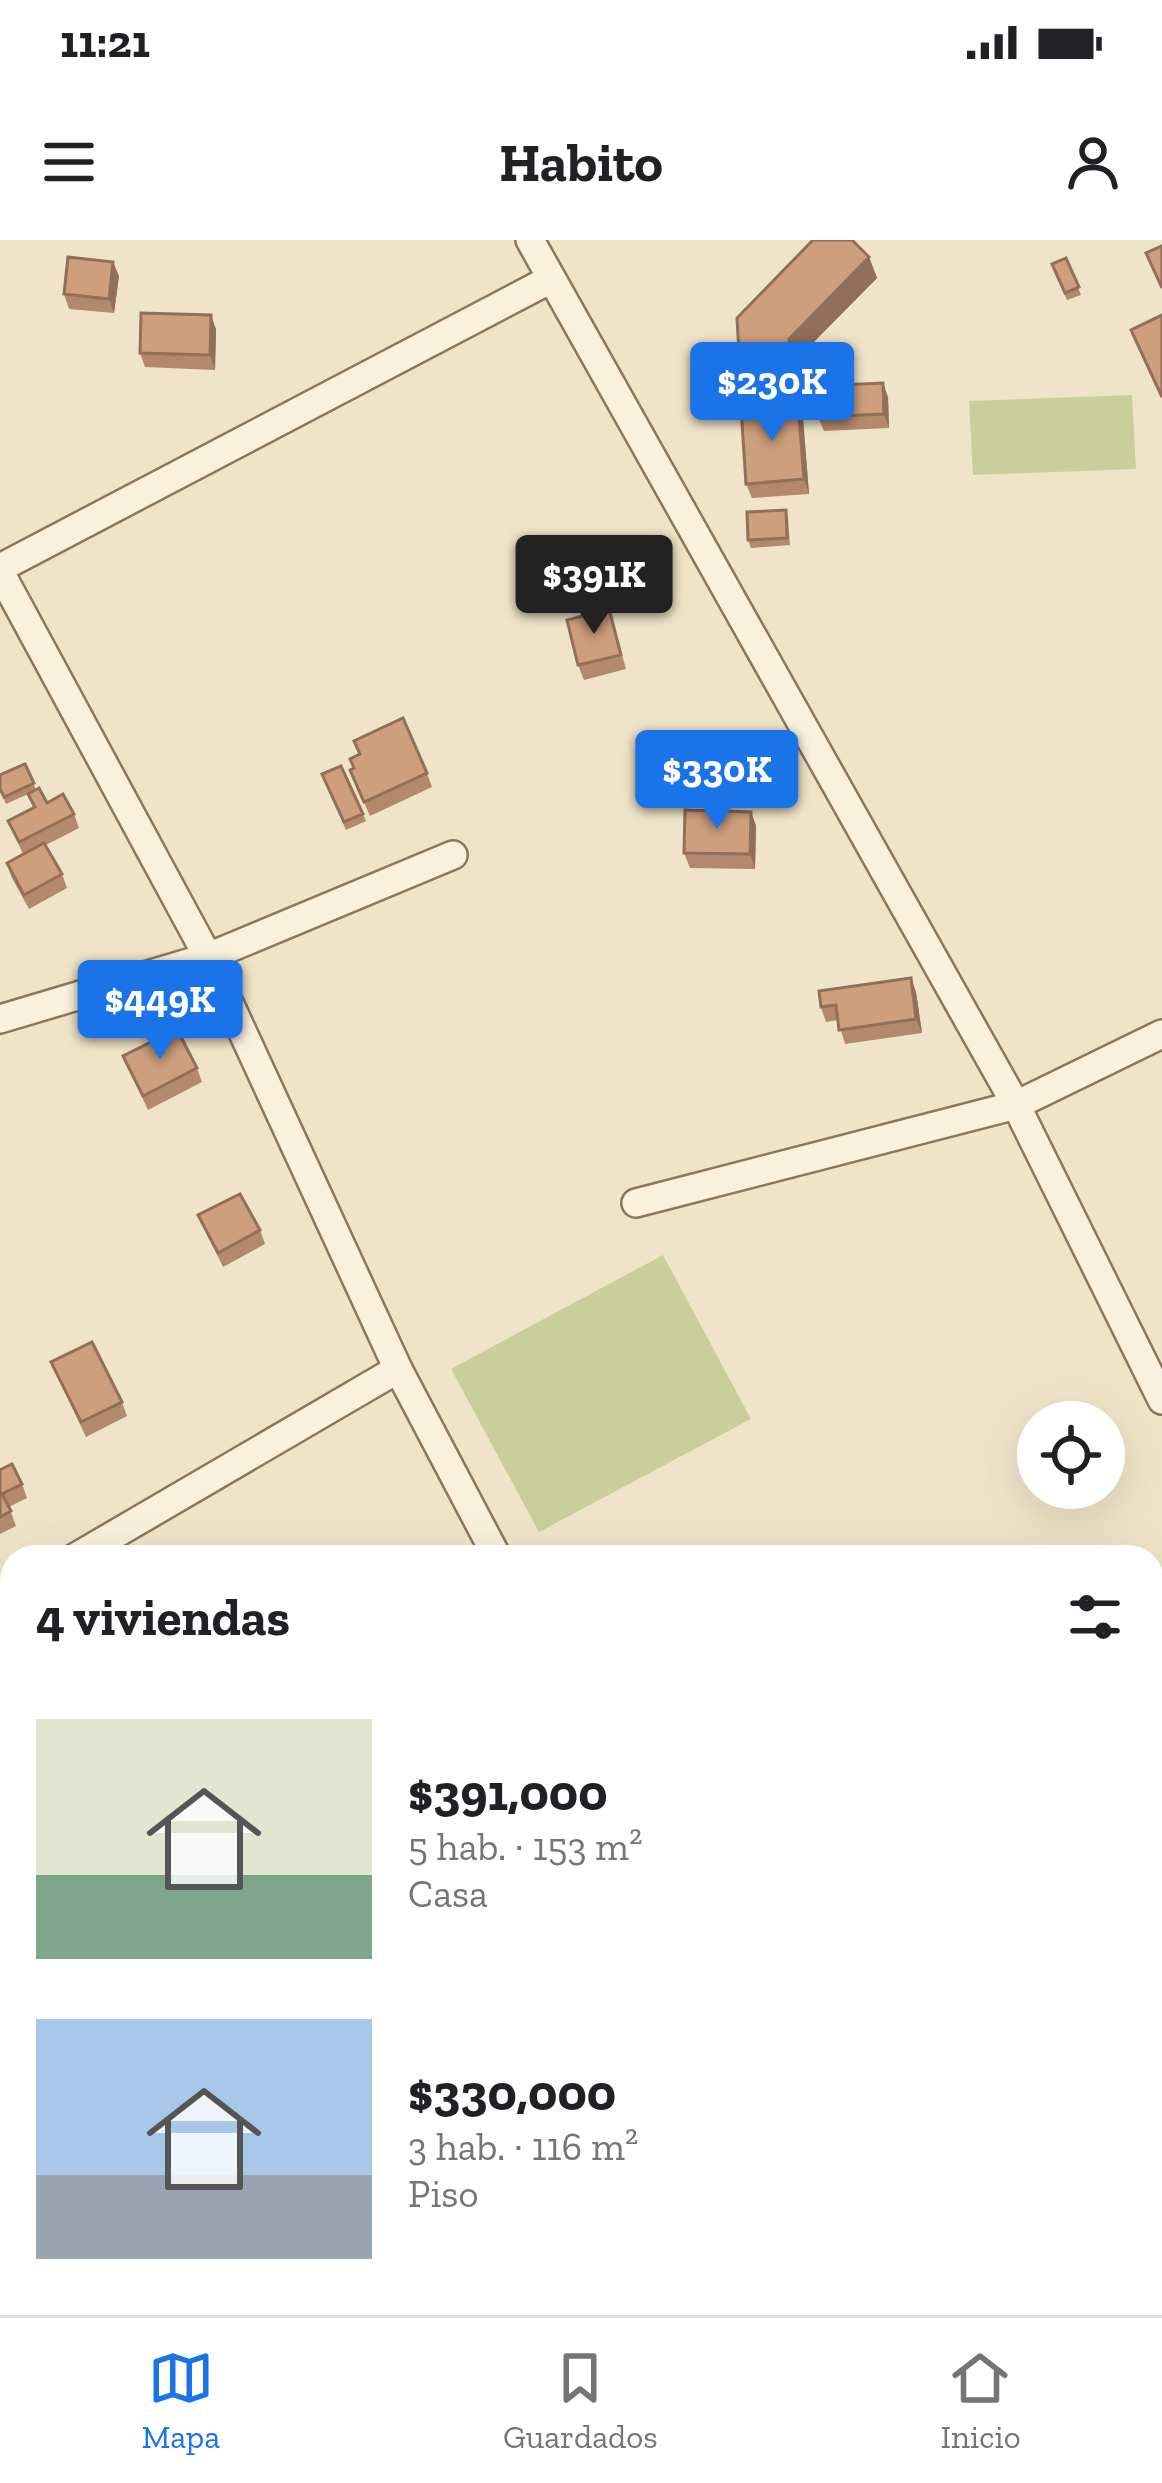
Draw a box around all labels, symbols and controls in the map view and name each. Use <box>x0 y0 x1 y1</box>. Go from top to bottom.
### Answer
text: 11:21 <box>60 15 150 69</box>
icon: menu <box>36 129 102 195</box>
icon: person <box>1060 129 1126 195</box>
text: Habito <box>499 130 663 195</box>
pin: $230K <box>688 342 856 444</box>
text: $230K <box>717 357 827 404</box>
pin: $391K <box>510 535 678 637</box>
text: $391K <box>543 550 645 597</box>
pin: $330K <box>633 730 801 832</box>
text: $330K <box>662 745 772 792</box>
pin: $449K <box>76 960 244 1062</box>
text: $449K <box>105 975 215 1022</box>
map controls <box>1017 1401 1125 1509</box>
button: locate <box>1017 1401 1125 1509</box>
icon: filters <box>1062 1584 1128 1650</box>
text: 4 viviendas <box>36 1587 290 1648</box>
text: $391,000 <box>408 1762 608 1823</box>
icon: home <box>132 1767 276 1911</box>
text: 5 hab. · 153 m² <box>408 1823 643 1870</box>
text: Casa <box>408 1870 488 1917</box>
text: $330,000 <box>408 2062 616 2123</box>
icon: home <box>132 2067 276 2211</box>
text: 3 hab. · 116 m² <box>408 2123 638 2170</box>
text: Piso <box>408 2170 478 2217</box>
tab: Mapa <box>141 2345 220 2456</box>
tab: Guardados <box>503 2345 658 2456</box>
tab: Inicio <box>940 2345 1021 2456</box>

